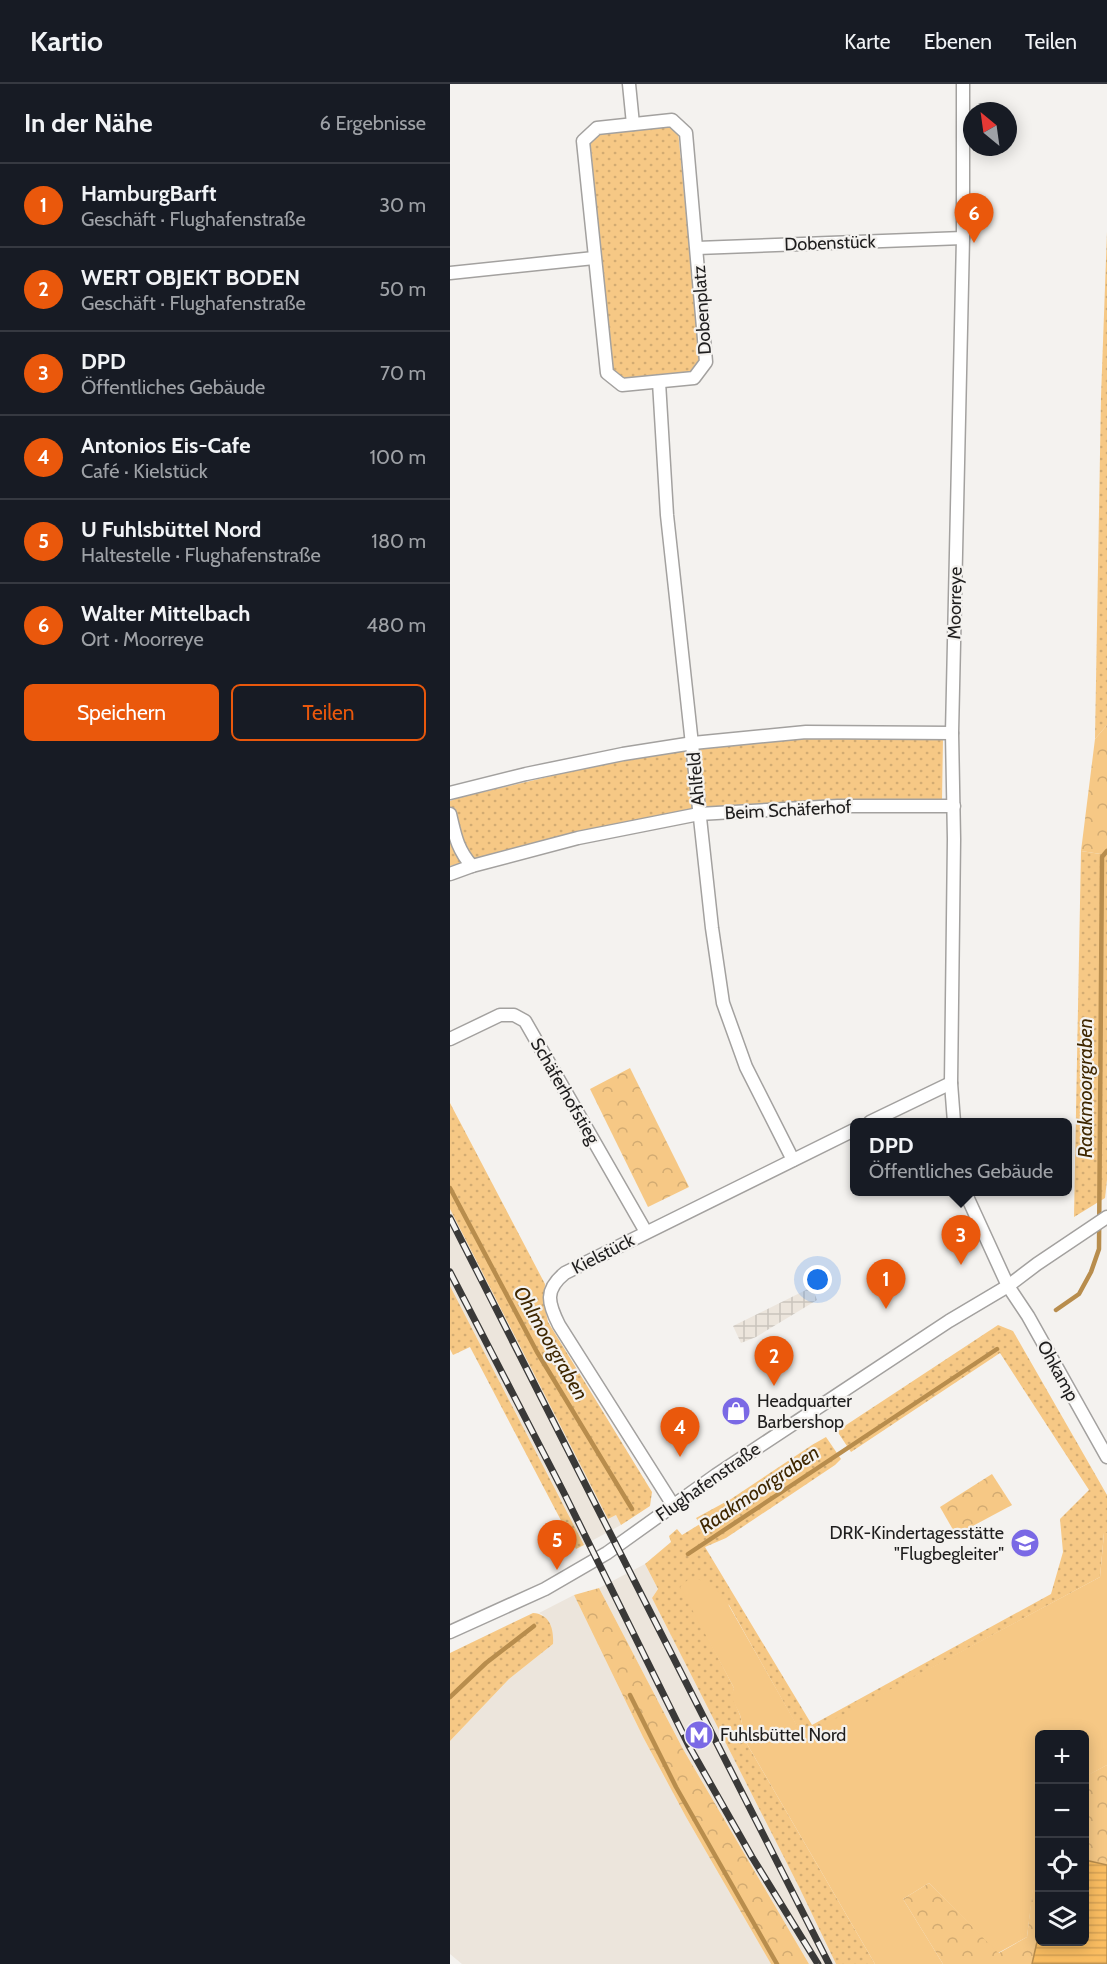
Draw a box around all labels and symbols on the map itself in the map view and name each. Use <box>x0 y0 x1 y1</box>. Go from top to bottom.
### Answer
north arrow <box>963 102 1017 156</box>
pin: 6 <box>954 194 994 243</box>
street label: Dobenstück <box>784 230 877 256</box>
street label: Dobenplatz <box>688 264 716 355</box>
street label: Moorreye <box>943 567 967 639</box>
street label: Ahlfeld <box>683 751 709 807</box>
street label: Beim Schäferhof <box>724 796 852 824</box>
water label: Raakmoorgraben <box>1073 1018 1097 1158</box>
street label: Schäferhofstieg <box>526 1034 605 1149</box>
pin: 3 <box>942 1216 980 1265</box>
street label: Kielstück <box>568 1229 639 1279</box>
pin: 1 <box>866 1260 906 1309</box>
your location <box>803 1265 832 1294</box>
water label: Ohlmoorgraben <box>509 1282 593 1404</box>
pin: 2 <box>754 1336 794 1386</box>
street label: Ohkamp <box>1032 1337 1084 1405</box>
place label: Headquarter Barbershop <box>757 1390 852 1433</box>
shop icon: Headquarter Barbershop <box>720 1395 752 1427</box>
pin: 4 <box>660 1408 700 1457</box>
street label: Flughafenstraße <box>651 1438 765 1526</box>
water label: Raakmoorgraben <box>694 1440 824 1538</box>
pin: 5 <box>538 1520 576 1570</box>
place label: DRK-Kindertagesstätte "Flugbegleiter" <box>829 1522 1004 1565</box>
school or university icon: DRK-Kindertagesstätte "Flugbegleiter" <box>1009 1527 1041 1559</box>
metro station icon: Fuhlsbüttel Nord <box>683 1719 715 1751</box>
place label: Fuhlsbüttel Nord <box>720 1724 846 1746</box>

